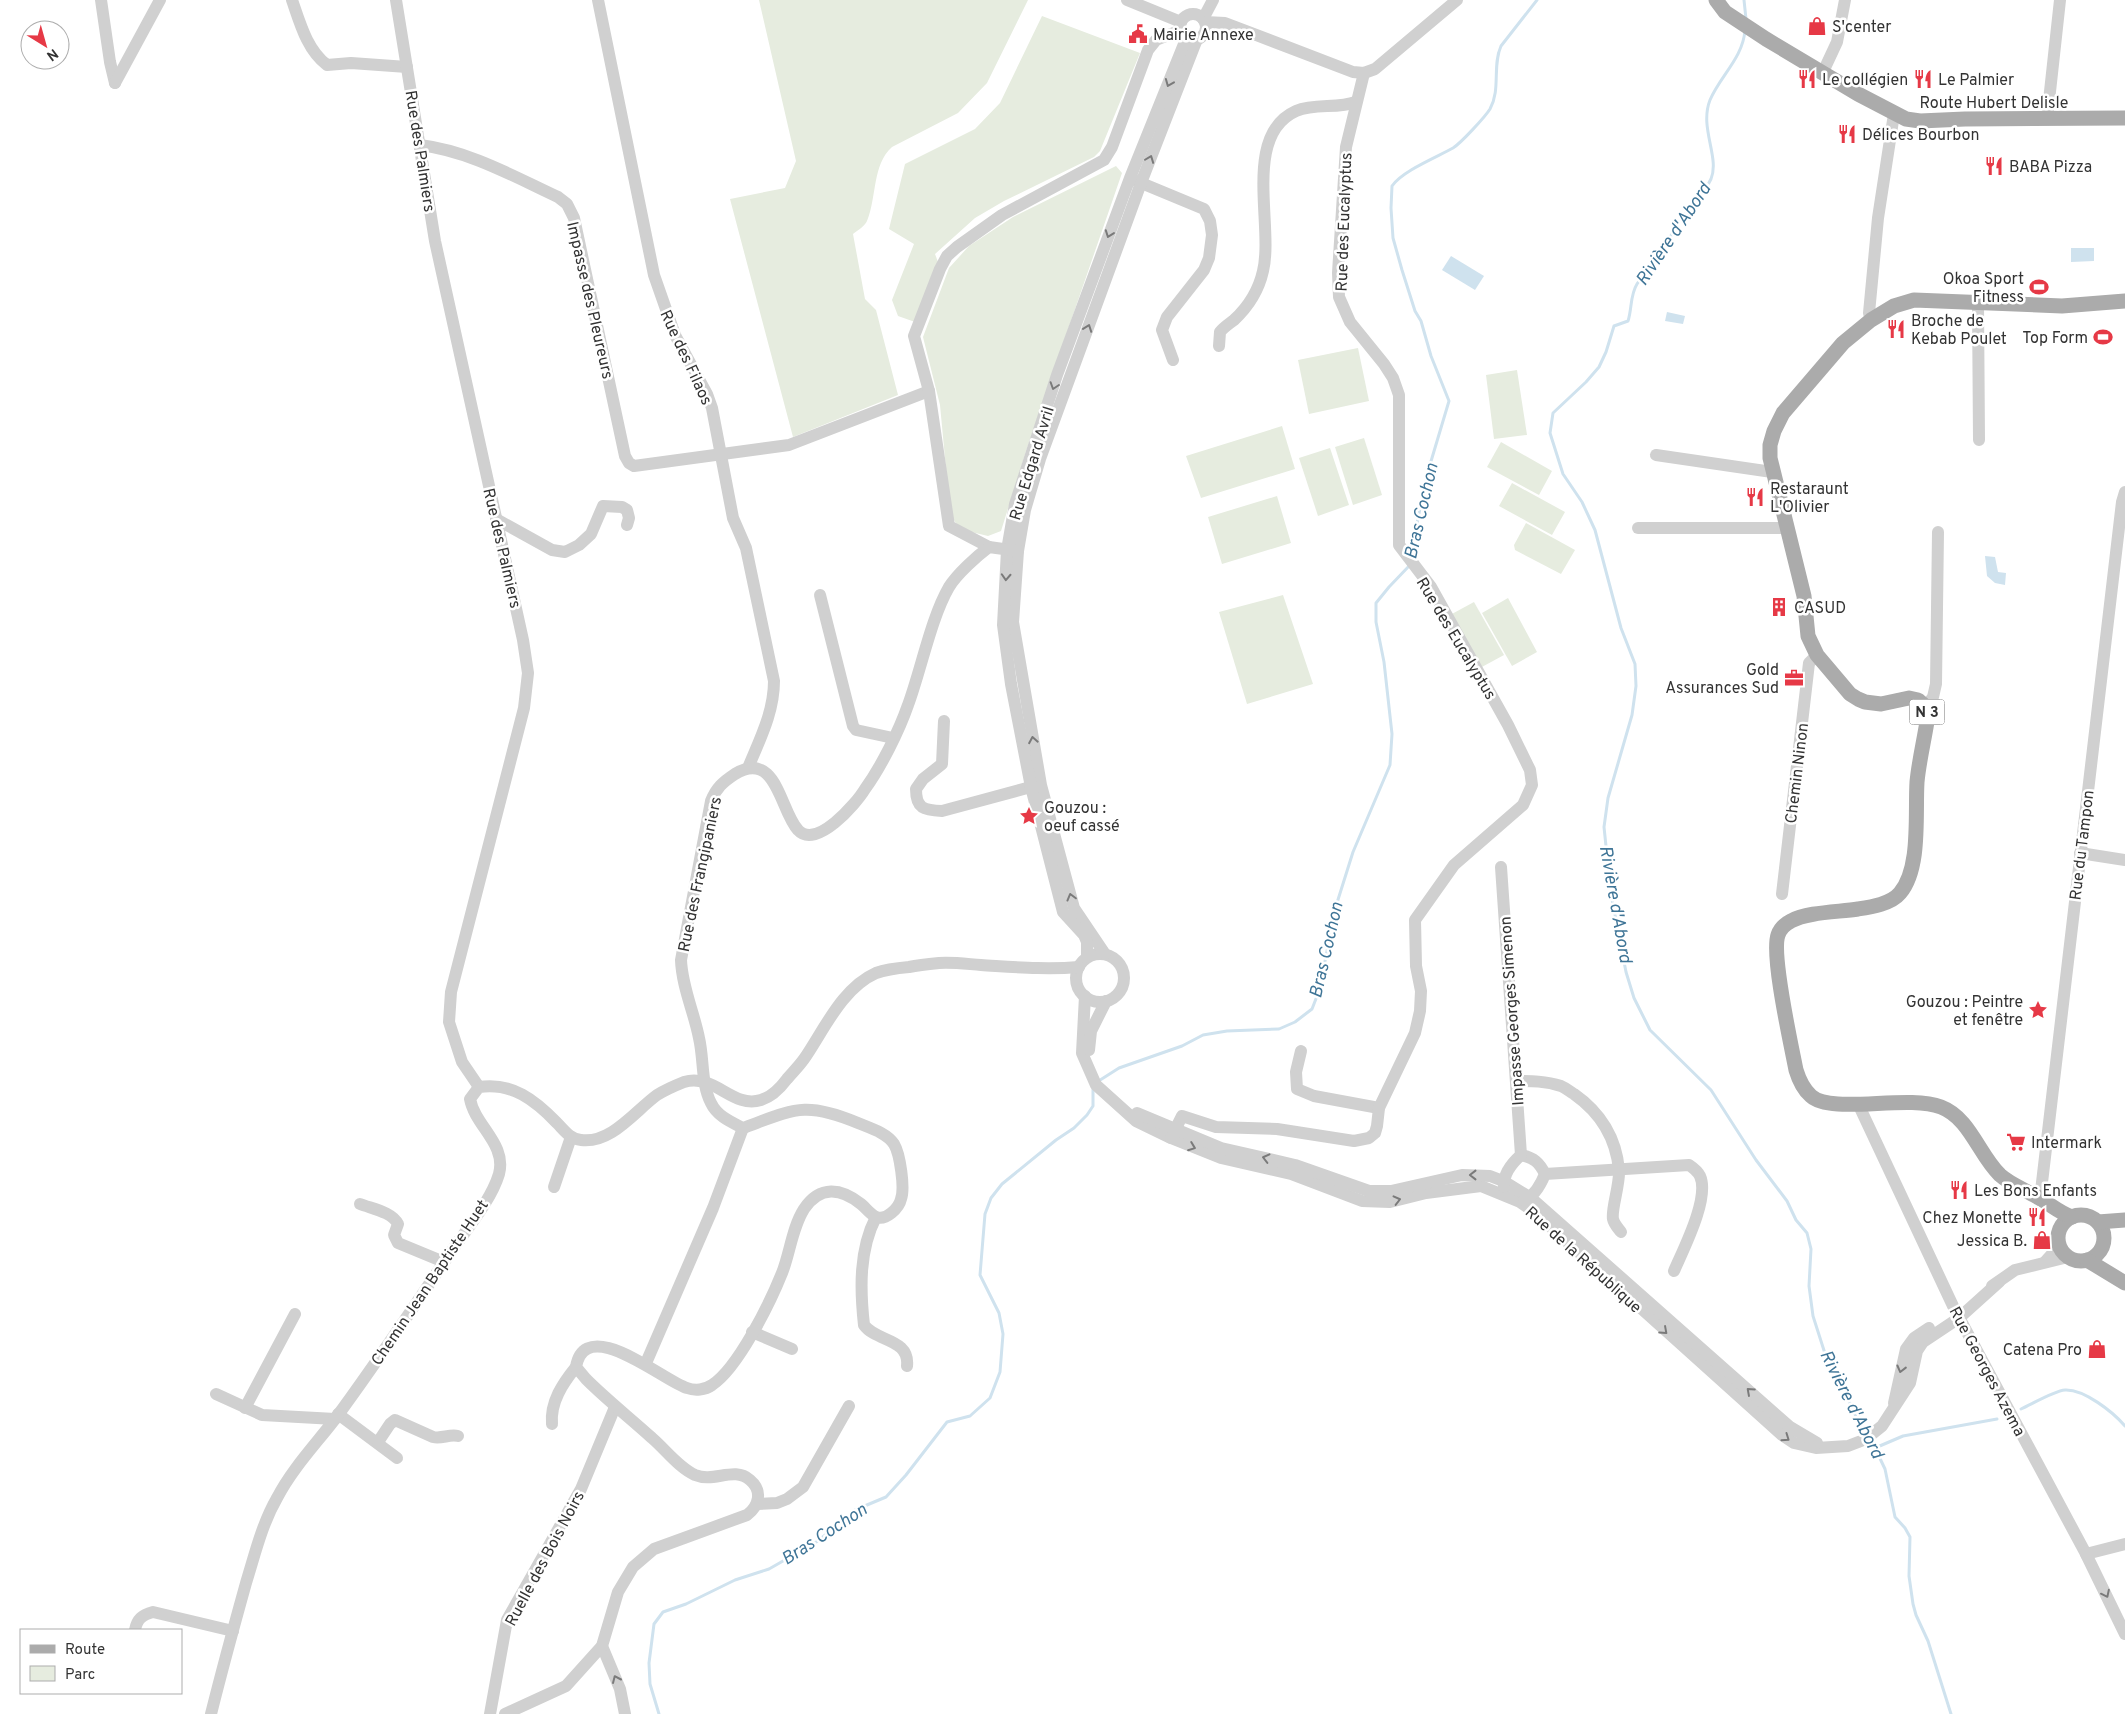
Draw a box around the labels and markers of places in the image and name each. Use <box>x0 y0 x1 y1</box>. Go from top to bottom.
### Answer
shop icon: S'center <box>1806 15 1828 37</box>
place label: S'center <box>1832 18 1892 38</box>
public building icon: Mairie Annexe <box>1127 23 1149 45</box>
place label: Mairie Annexe <box>1153 26 1254 46</box>
restaurant icon: Le collégien <box>1796 68 1818 90</box>
restaurant icon: Le Palmier <box>1912 68 1934 90</box>
place label: Le collégien <box>1822 71 1908 91</box>
place label: Le Palmier <box>1938 71 2014 91</box>
restaurant icon: Délices Bourbon <box>1836 123 1858 145</box>
place label: Délices Bourbon <box>1862 126 1979 146</box>
restaurant icon: BABA Pizza <box>1983 155 2005 177</box>
place label: BABA Pizza <box>2009 158 2092 178</box>
place label: Okoa Sport Fitness <box>1943 270 2024 308</box>
sports icon: Okoa Sport Fitness <box>2028 276 2050 298</box>
place label: Broche de Kebab Poulet <box>1911 312 2007 350</box>
restaurant icon: Broche de Kebab Poulet <box>1885 318 1907 340</box>
sports icon: Top Form <box>2092 326 2114 348</box>
place label: Top Form <box>2022 329 2088 349</box>
place label: Restaraunt L'Olivier <box>1770 480 1849 518</box>
restaurant icon: Restaraunt L'Olivier <box>1744 486 1766 508</box>
building icon: CASUD <box>1768 596 1790 618</box>
place label: CASUD <box>1794 599 1846 619</box>
place label: Gold Assurances Sud <box>1665 661 1779 699</box>
office icon: Gold Assurances Sud <box>1783 667 1805 689</box>
place label: Gouzou : oeuf cassé <box>1044 799 1120 837</box>
place icon: Gouzou : oeuf cassé <box>1018 805 1040 827</box>
place label: Gouzou : Peintre et fenêtre <box>1906 993 2023 1031</box>
place icon: Gouzou : Peintre et fenêtre <box>2027 999 2049 1021</box>
supermarket icon: Intermark <box>2005 1131 2027 1153</box>
place label: Intermark <box>2031 1134 2102 1154</box>
restaurant icon: Les Bons Enfants <box>1948 1179 1970 1201</box>
place label: Les Bons Enfants <box>1974 1182 2097 1202</box>
restaurant icon: Chez Monette <box>2026 1206 2048 1228</box>
place label: Chez Monette <box>1922 1209 2022 1229</box>
shop icon: Jessica B. <box>2031 1229 2053 1251</box>
place label: Jessica B. <box>1957 1232 2027 1252</box>
shop icon: Catena Pro <box>2086 1338 2108 1360</box>
place label: Catena Pro <box>2003 1341 2082 1361</box>

